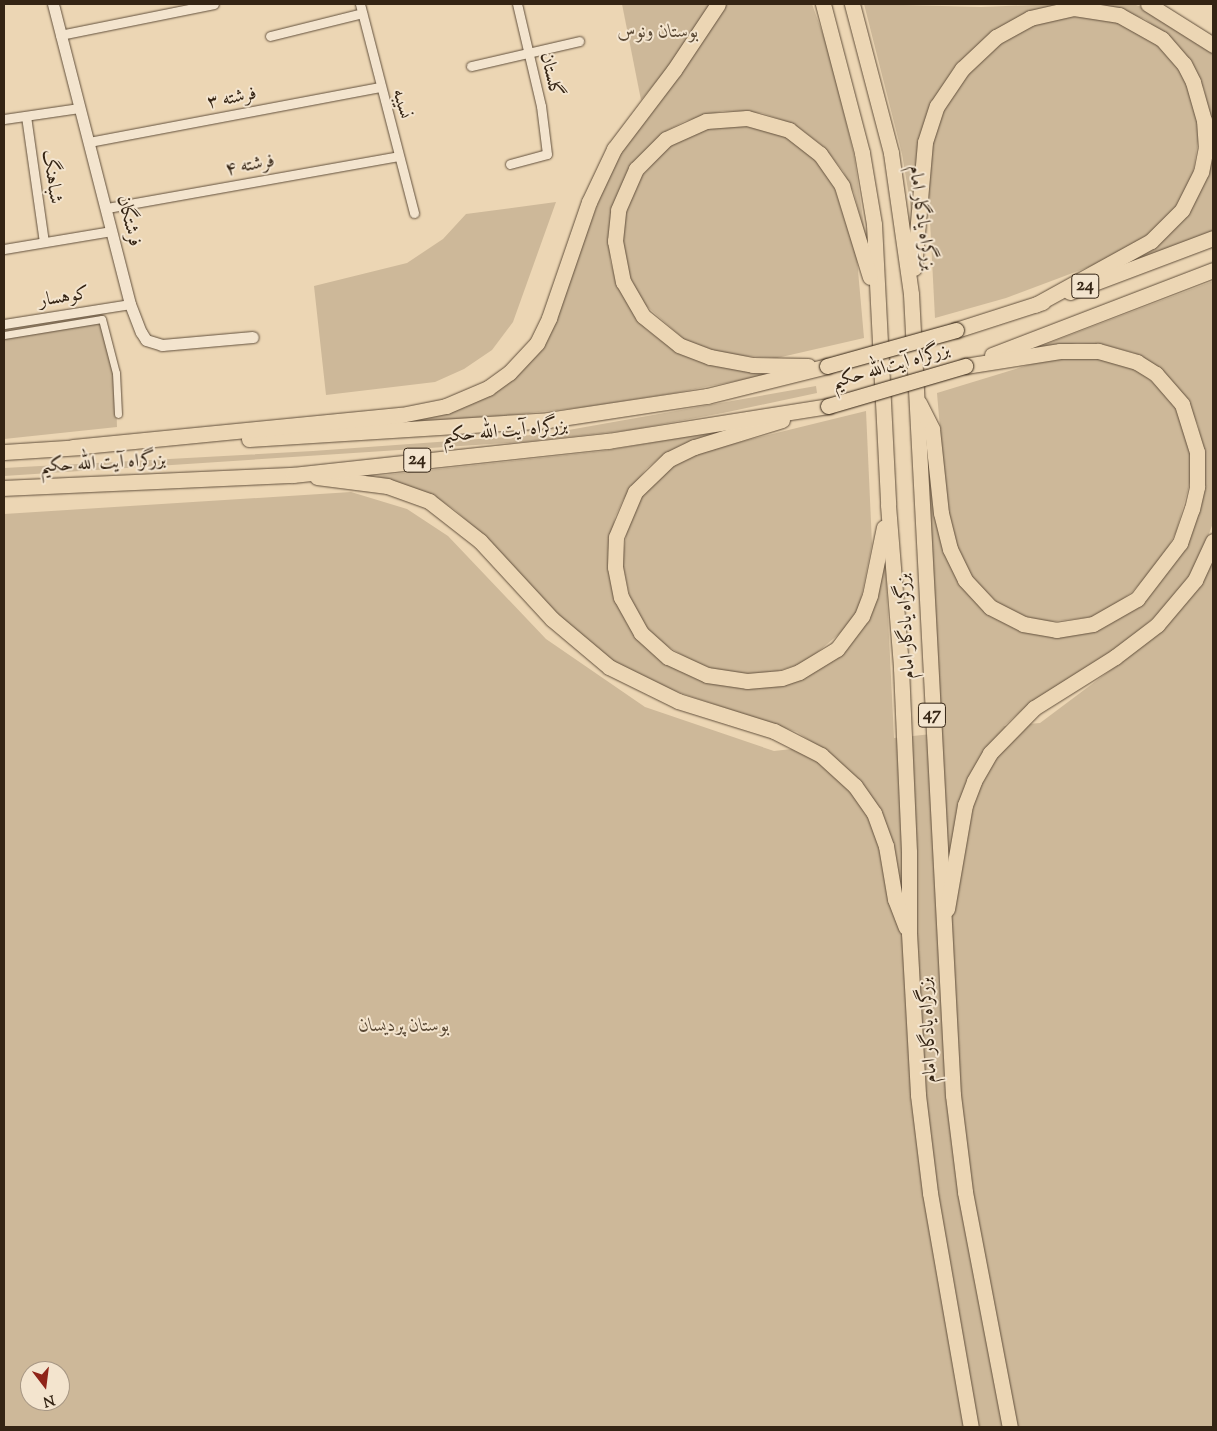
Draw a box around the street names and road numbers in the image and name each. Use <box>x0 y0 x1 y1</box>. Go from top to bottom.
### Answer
street label: گلستان <box>534 50 566 100</box>
street label: فرشته ۳ <box>205 83 259 115</box>
street label: نسیبه <box>386 87 416 121</box>
street label: شباهنگ <box>36 148 66 206</box>
street label: فرشته ۴ <box>223 150 277 182</box>
street label: بزرگراه یادگار امام <box>902 164 940 272</box>
street label: فرشتگان <box>111 193 145 249</box>
road number: 24 <box>1071 270 1099 302</box>
street label: کوهسار <box>37 283 91 313</box>
street label: بزرگراه آیت‌الله حکیم <box>829 339 953 395</box>
street label: بزرگراه آیت الله حکیم <box>441 415 569 449</box>
road number: 24 <box>403 444 431 476</box>
street label: بزرگراه آیت الله حکیم <box>39 449 167 479</box>
street label: بزرگراه یادگار امام <box>893 573 921 679</box>
road number: 47 <box>917 700 947 730</box>
street label: بزرگراه یادگار امام <box>915 977 943 1083</box>

